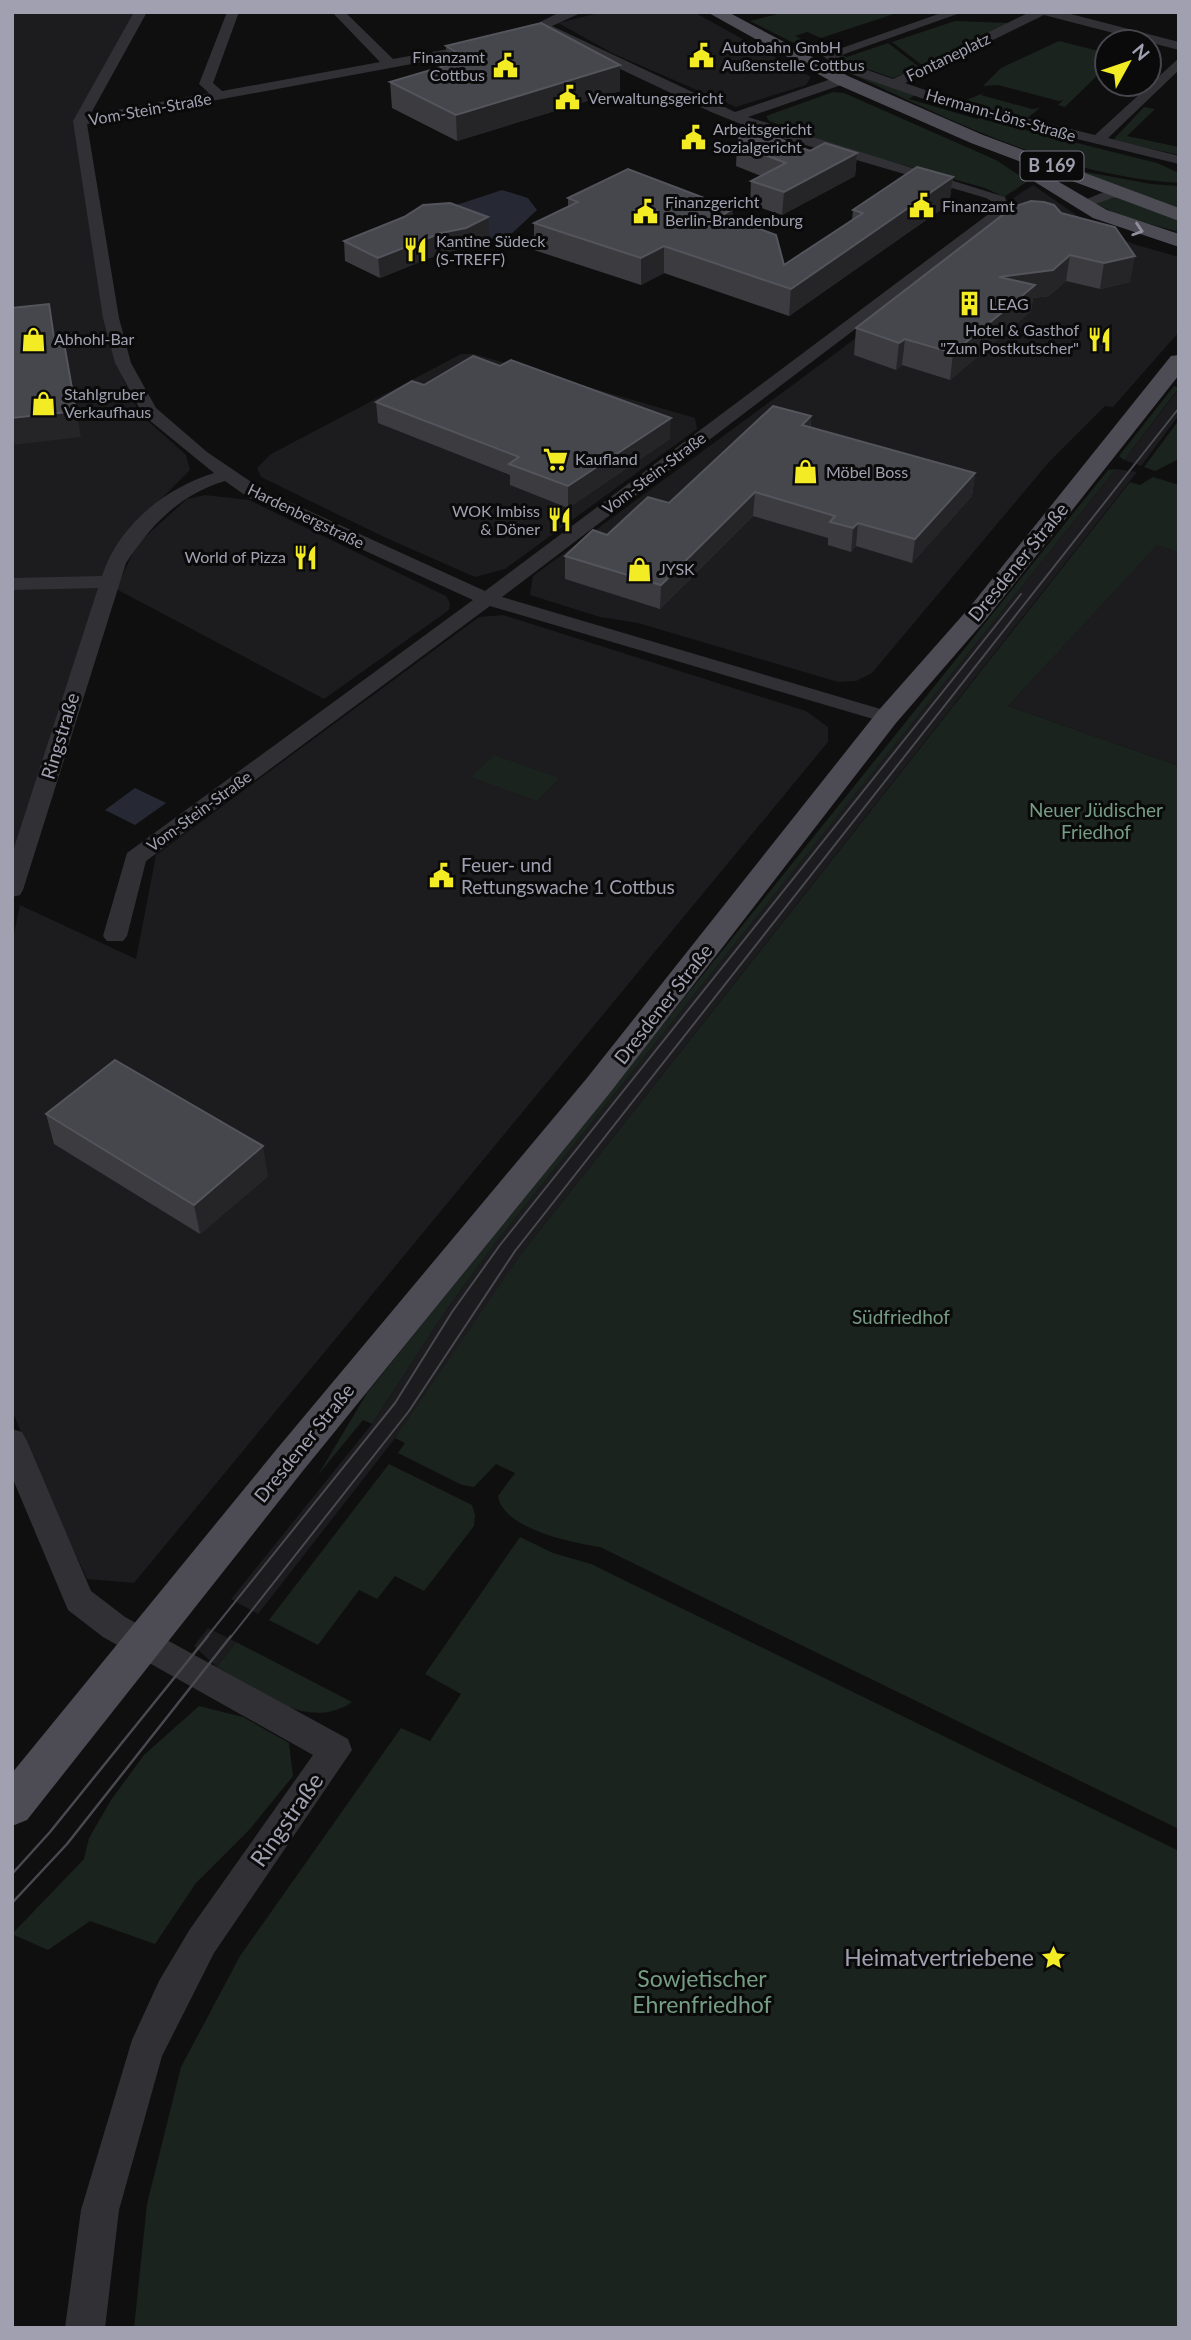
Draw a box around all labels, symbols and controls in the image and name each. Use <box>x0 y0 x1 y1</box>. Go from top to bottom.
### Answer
street label: Fontaneplatz <box>903 28 993 85</box>
north arrow <box>1093 28 1163 98</box>
place label: Autobahn GmbH Außenstelle Cottbus <box>722 37 865 74</box>
text: N <box>1128 39 1155 65</box>
public building icon: Autobahn GmbH Außenstelle Cottbus <box>688 42 716 70</box>
place label: Finanzamt Cottbus <box>412 47 485 84</box>
public building icon: Finanzamt Cottbus <box>491 52 519 80</box>
public building icon: Verwaltungsgericht <box>554 84 582 112</box>
street label: Hermann-Löns-Straße <box>924 84 1078 145</box>
street label: Vom-Stein-Straße <box>87 88 213 129</box>
place label: Verwaltungsgericht <box>588 88 724 107</box>
place label: Arbeitsgericht Sozialgericht <box>713 119 812 156</box>
public building icon: Arbeitsgericht Sozialgericht <box>679 124 707 152</box>
road number: B 169 <box>1020 152 1084 181</box>
place label: Finanzgericht Berlin-Brandenburg <box>665 192 803 229</box>
public building icon: Finanzamt <box>908 192 936 220</box>
place label: Finanzamt <box>942 196 1015 215</box>
public building icon: Finanzgericht Berlin-Brandenburg <box>631 197 659 225</box>
one-way arrow <box>1132 222 1144 236</box>
place label: Kantine Südeck (S-TREFF) <box>436 231 546 268</box>
restaurant icon: Kantine Südeck (S-TREFF) <box>402 236 430 264</box>
building icon: LEAG <box>955 290 983 318</box>
place label: LEAG <box>989 294 1029 313</box>
place label: Hotel & Gasthof "Zum Postkutscher" <box>940 320 1079 357</box>
shop icon: Abhohl-Bar <box>20 325 48 353</box>
restaurant icon: Hotel & Gasthof "Zum Postkutscher" <box>1085 325 1113 353</box>
place label: Abhohl-Bar <box>54 329 135 348</box>
place label: Stahlgruber Verkaufhaus <box>64 384 151 421</box>
shop icon: Stahlgruber Verkaufhaus <box>30 389 58 417</box>
street label: Vom-Stein-Straße <box>598 428 709 518</box>
supermarket icon: Kaufland <box>541 445 569 473</box>
place label: Kaufland <box>575 449 638 468</box>
shop icon: Möbel Boss <box>792 458 820 486</box>
place label: Möbel Boss <box>826 462 908 481</box>
street label: Hardenbergstraße <box>245 479 368 552</box>
street label: Dresdener Straße <box>963 498 1072 626</box>
place label: WOK Imbiss & Döner <box>452 501 540 538</box>
restaurant icon: WOK Imbiss & Döner <box>546 506 574 534</box>
restaurant icon: World of Pizza <box>292 543 320 571</box>
place label: World of Pizza <box>184 547 286 566</box>
shop icon: JYSK <box>625 555 653 583</box>
place label: JYSK <box>659 559 695 578</box>
street label: Ringstraße <box>35 690 84 782</box>
street label: Vom-Stein-Straße <box>143 766 255 855</box>
park label: Neuer Jüdischer Friedhof <box>1029 798 1163 843</box>
place label: Feuer- und Rettungswache 1 Cottbus <box>461 853 675 898</box>
public building icon: Feuer- und Rettungswache 1 Cottbus <box>427 862 455 890</box>
street label: Dresdener Straße <box>609 939 717 1068</box>
park label: Südfriedhof <box>852 1305 950 1328</box>
street label: Dresdener Straße <box>249 1379 358 1507</box>
street label: Ringstraße <box>244 1767 329 1872</box>
place label: Heimatvertriebene <box>844 1943 1034 1971</box>
place icon: Heimatvertriebene <box>1040 1944 1068 1972</box>
park label: Sowjetischer Ehrenfriedhof <box>632 1964 772 2018</box>

